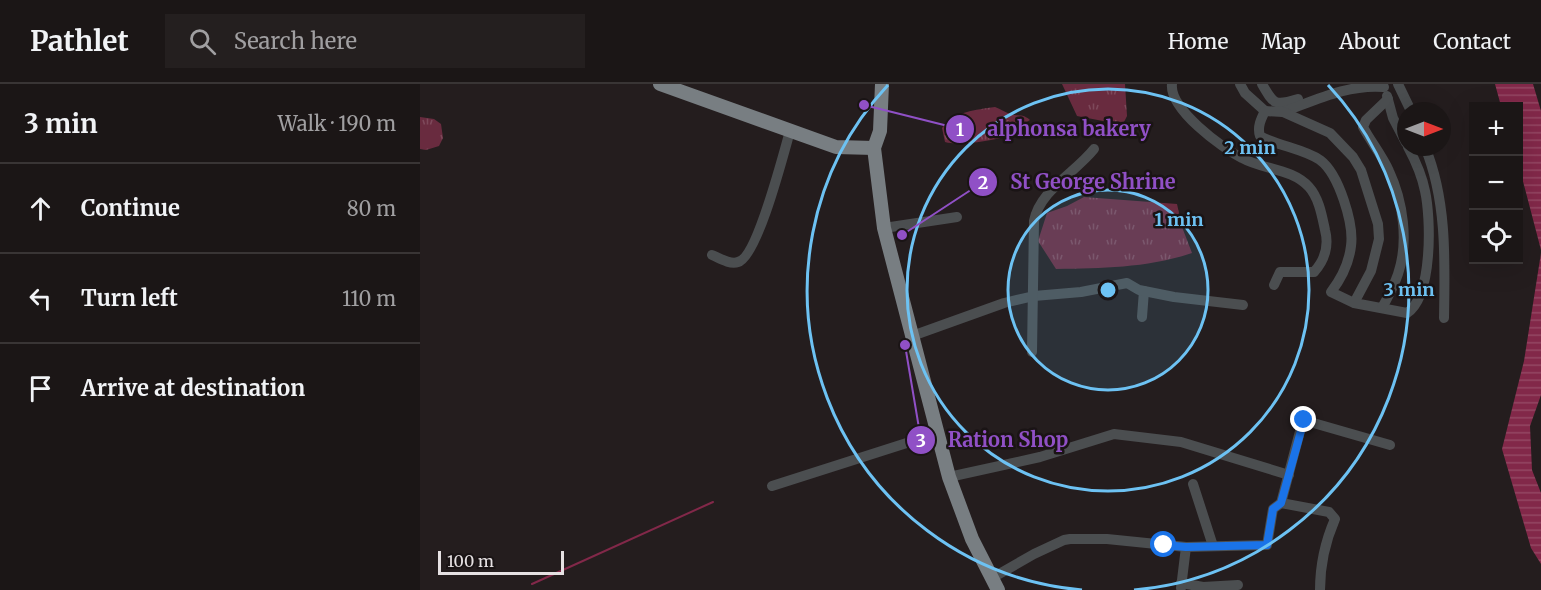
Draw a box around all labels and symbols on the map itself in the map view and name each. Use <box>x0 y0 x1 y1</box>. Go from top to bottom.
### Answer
north arrow <box>1397 102 1451 156</box>
callout: alphonsa bakery <box>945 110 1162 148</box>
text: alphonsa bakery <box>987 116 1151 141</box>
text: 1 <box>956 118 964 141</box>
text: 2 min <box>1224 136 1276 159</box>
callout: St George Shrine <box>968 163 1188 201</box>
text: St George Shrine <box>1010 169 1176 194</box>
text: 2 <box>978 171 988 194</box>
text: 1 min <box>1154 208 1204 231</box>
text: 3 min <box>1384 278 1434 301</box>
centre of rings <box>1098 280 1118 300</box>
route end <box>1290 406 1316 432</box>
callout: Ration Shop <box>906 421 1081 459</box>
text: Ration Shop <box>948 427 1068 452</box>
text: 3 <box>916 429 926 452</box>
route start <box>1150 531 1176 557</box>
scale bar <box>438 548 564 576</box>

